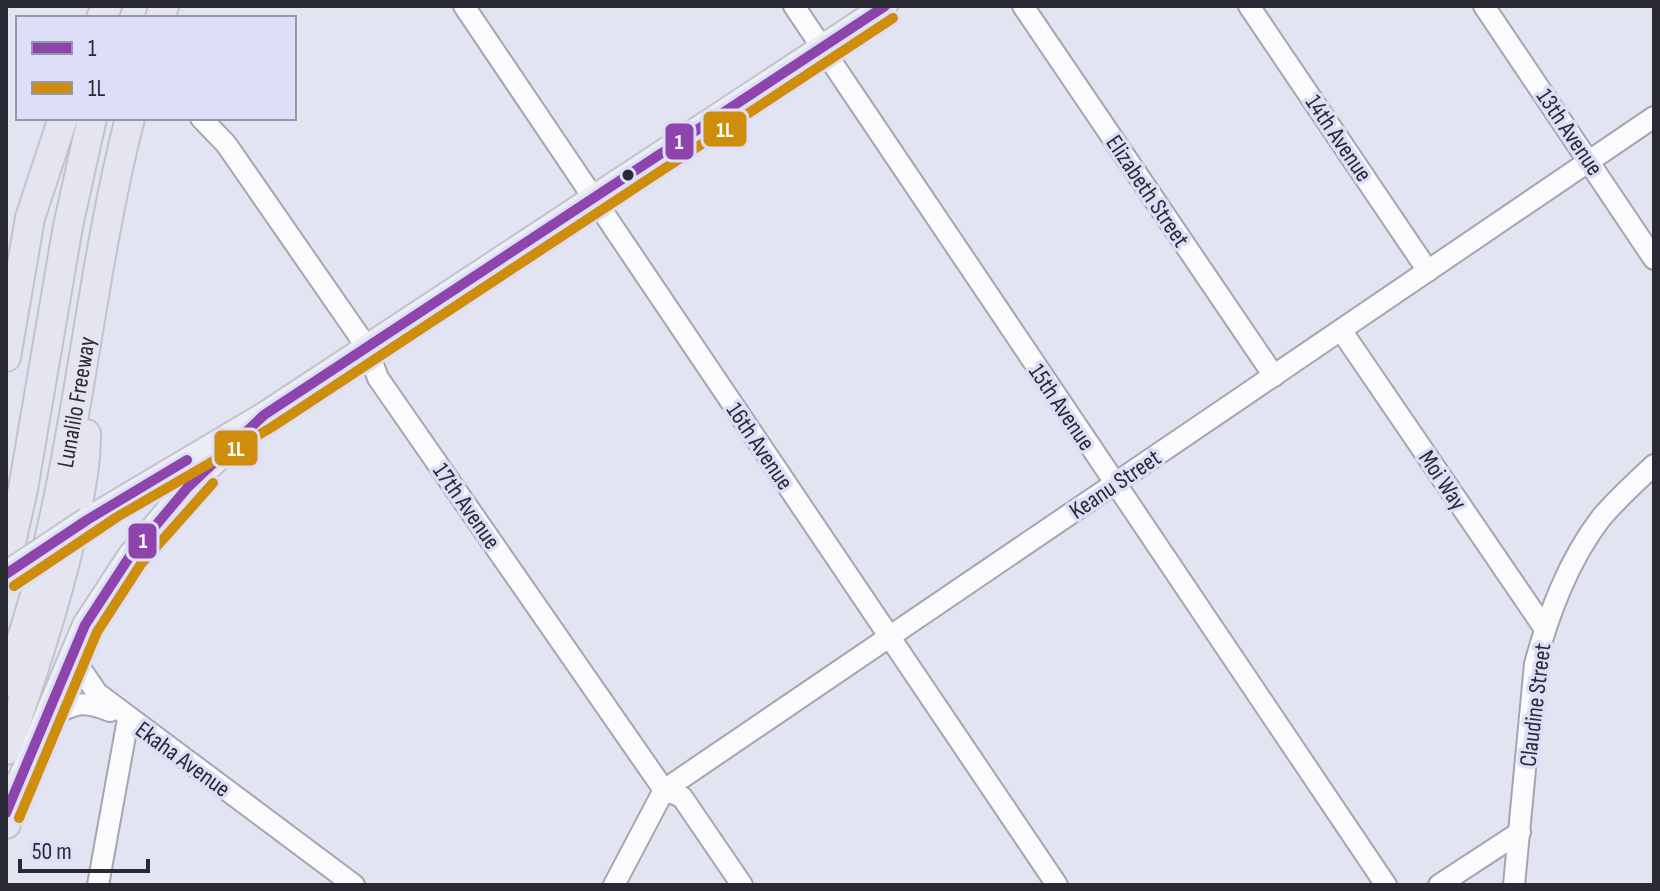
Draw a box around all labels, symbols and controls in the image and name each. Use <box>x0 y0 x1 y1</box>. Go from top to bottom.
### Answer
legend <box>16 16 296 120</box>
text: 1 <box>88 34 97 63</box>
text: 1L <box>88 74 106 103</box>
street label: 13th Avenue <box>1530 83 1609 181</box>
street label: 14th Avenue <box>1299 89 1378 187</box>
line badge: 1L <box>702 110 748 148</box>
text: 1L <box>716 117 734 144</box>
line badge: 1 <box>664 122 695 161</box>
text: 1 <box>675 129 684 156</box>
street label: Elizabeth Street <box>1100 130 1196 253</box>
unlabelled marker <box>620 167 636 183</box>
street label: Lunalilo Freeway <box>51 335 102 470</box>
street label: 15th Avenue <box>1022 358 1101 456</box>
street label: 16th Avenue <box>720 397 799 495</box>
line badge: 1L <box>213 429 259 467</box>
text: 1L <box>227 436 245 463</box>
street label: Keanu Street <box>1064 443 1167 526</box>
street label: Moi Way <box>1412 445 1473 516</box>
street label: 17th Avenue <box>427 458 507 555</box>
line badge: 1 <box>127 522 158 560</box>
text: 1 <box>139 528 148 555</box>
street label: Claudine Street <box>1514 642 1557 768</box>
street label: Ekaha Avenue <box>130 715 236 804</box>
scale bar <box>20 823 148 873</box>
text: 50 m <box>32 837 72 866</box>

